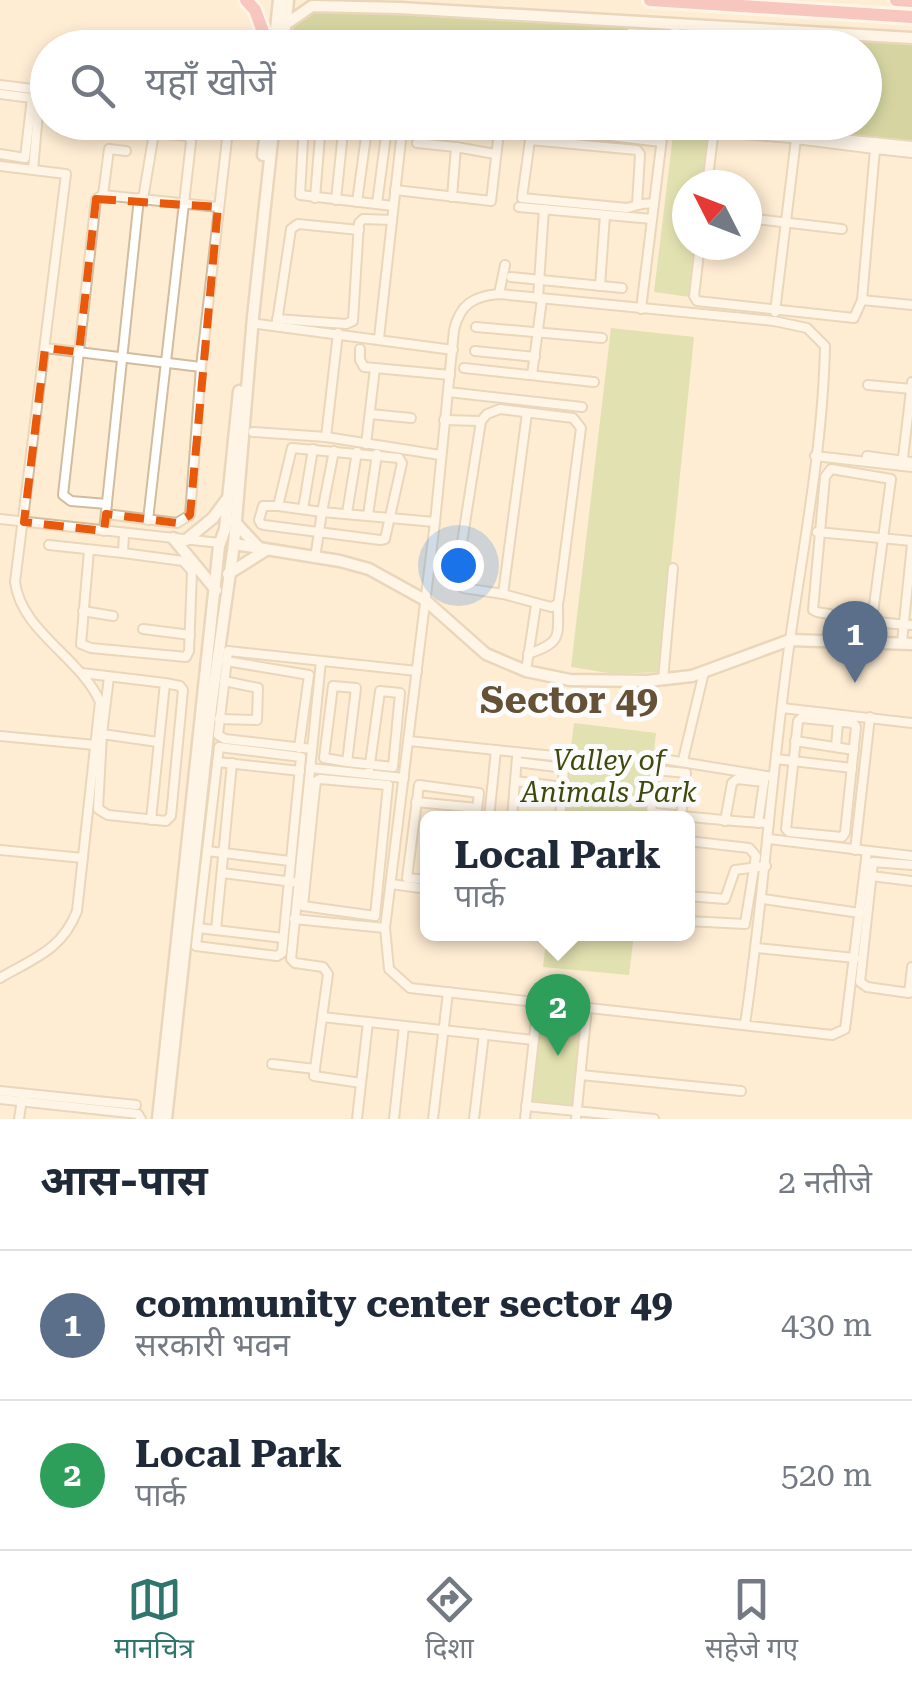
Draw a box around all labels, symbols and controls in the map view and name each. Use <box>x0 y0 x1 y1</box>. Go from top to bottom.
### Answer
search box <box>30 30 882 140</box>
icon: search <box>65 58 120 113</box>
text: यहाँ खोजें <box>145 60 276 104</box>
north arrow <box>672 170 762 260</box>
your location <box>433 540 484 591</box>
pin: 1 <box>822 600 888 683</box>
district label: Sector 49 <box>480 678 658 722</box>
park label: Valley of Animals Park <box>519 744 698 809</box>
popup <box>420 811 695 941</box>
text: Local Park <box>454 833 661 877</box>
text: पार्क <box>454 877 505 915</box>
pin: 2 <box>526 974 590 1056</box>
text: आस-पास <box>40 1156 208 1205</box>
text: 2 नतीजे <box>778 1163 872 1201</box>
text: community center sector 49 <box>135 1282 673 1326</box>
text: 1 <box>64 1306 81 1344</box>
text: 430 m <box>781 1306 872 1344</box>
text: सरकारी भवन <box>135 1326 290 1364</box>
text: Local Park <box>135 1432 342 1476</box>
text: 2 <box>64 1456 81 1494</box>
text: 520 m <box>781 1456 872 1494</box>
text: पार्क <box>135 1476 186 1514</box>
tab: मानचित्र <box>114 1572 194 1669</box>
tab: दिशा <box>422 1572 477 1669</box>
tab: सहेजे गए <box>705 1572 798 1669</box>

